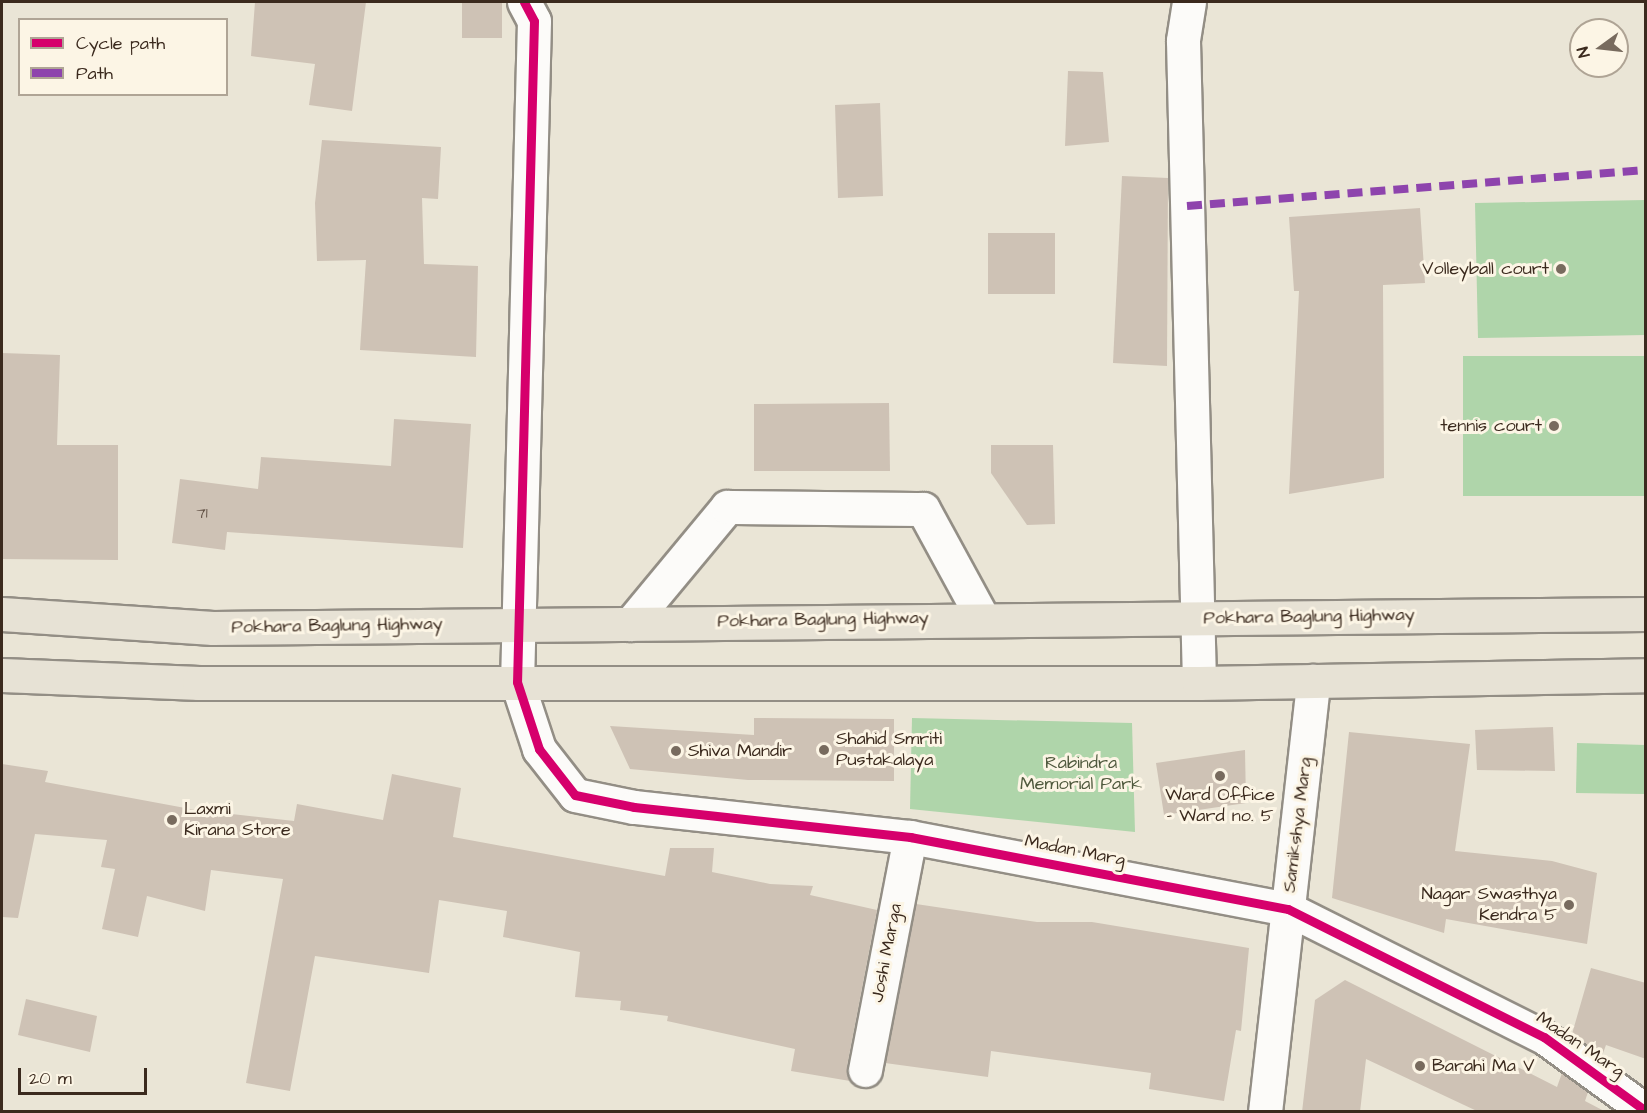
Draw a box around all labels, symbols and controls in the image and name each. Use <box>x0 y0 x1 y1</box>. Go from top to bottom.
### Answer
legend <box>18 18 228 96</box>
north arrow <box>1569 18 1629 78</box>
text: Cycle path <box>76 31 165 56</box>
text: N <box>1572 44 1595 60</box>
text: Path <box>76 61 113 86</box>
place label: Volleyball court <box>1422 258 1549 280</box>
marker: Volleyball court <box>1554 262 1568 276</box>
place label: tennis court <box>1440 415 1542 437</box>
marker: tennis court <box>1547 419 1561 433</box>
house number: 71 <box>196 505 208 523</box>
street label: Pokhara Baglung Highway <box>1203 604 1415 630</box>
street label: Pokhara Baglung Highway <box>717 607 929 633</box>
street label: Pokhara Baglung Highway <box>231 613 443 639</box>
place label: Shahid Smriti Pustakalaya <box>836 729 942 771</box>
place label: Shiva Mandir <box>688 740 792 762</box>
marker: Shahid Smriti Pustakalaya <box>817 743 831 757</box>
marker: Shiva Mandir <box>669 744 683 758</box>
park label: Rabindra Memorial Park <box>1020 753 1142 795</box>
street label: Samikshya Marg <box>1279 756 1317 894</box>
marker: Ward Office - Ward no. 5 <box>1213 769 1227 783</box>
place label: Ward Office - Ward no. 5 <box>1165 785 1275 828</box>
place label: Laxmi Kirana Store <box>184 799 291 842</box>
marker: Laxmi Kirana Store <box>165 813 179 827</box>
street label: Madan Marg <box>1023 831 1127 871</box>
place label: Nagar Swasthya Kendra 5 <box>1421 884 1557 926</box>
marker: Nagar Swasthya Kendra 5 <box>1562 898 1576 912</box>
street label: Joshi Marga <box>867 902 907 1004</box>
street label: Madan Marg <box>1532 1008 1628 1082</box>
place label: Barahi Ma V <box>1432 1055 1534 1077</box>
scale bar <box>21 1056 150 1094</box>
marker: Barahi Ma V <box>1413 1059 1427 1073</box>
text: 20 m <box>29 1066 72 1091</box>

